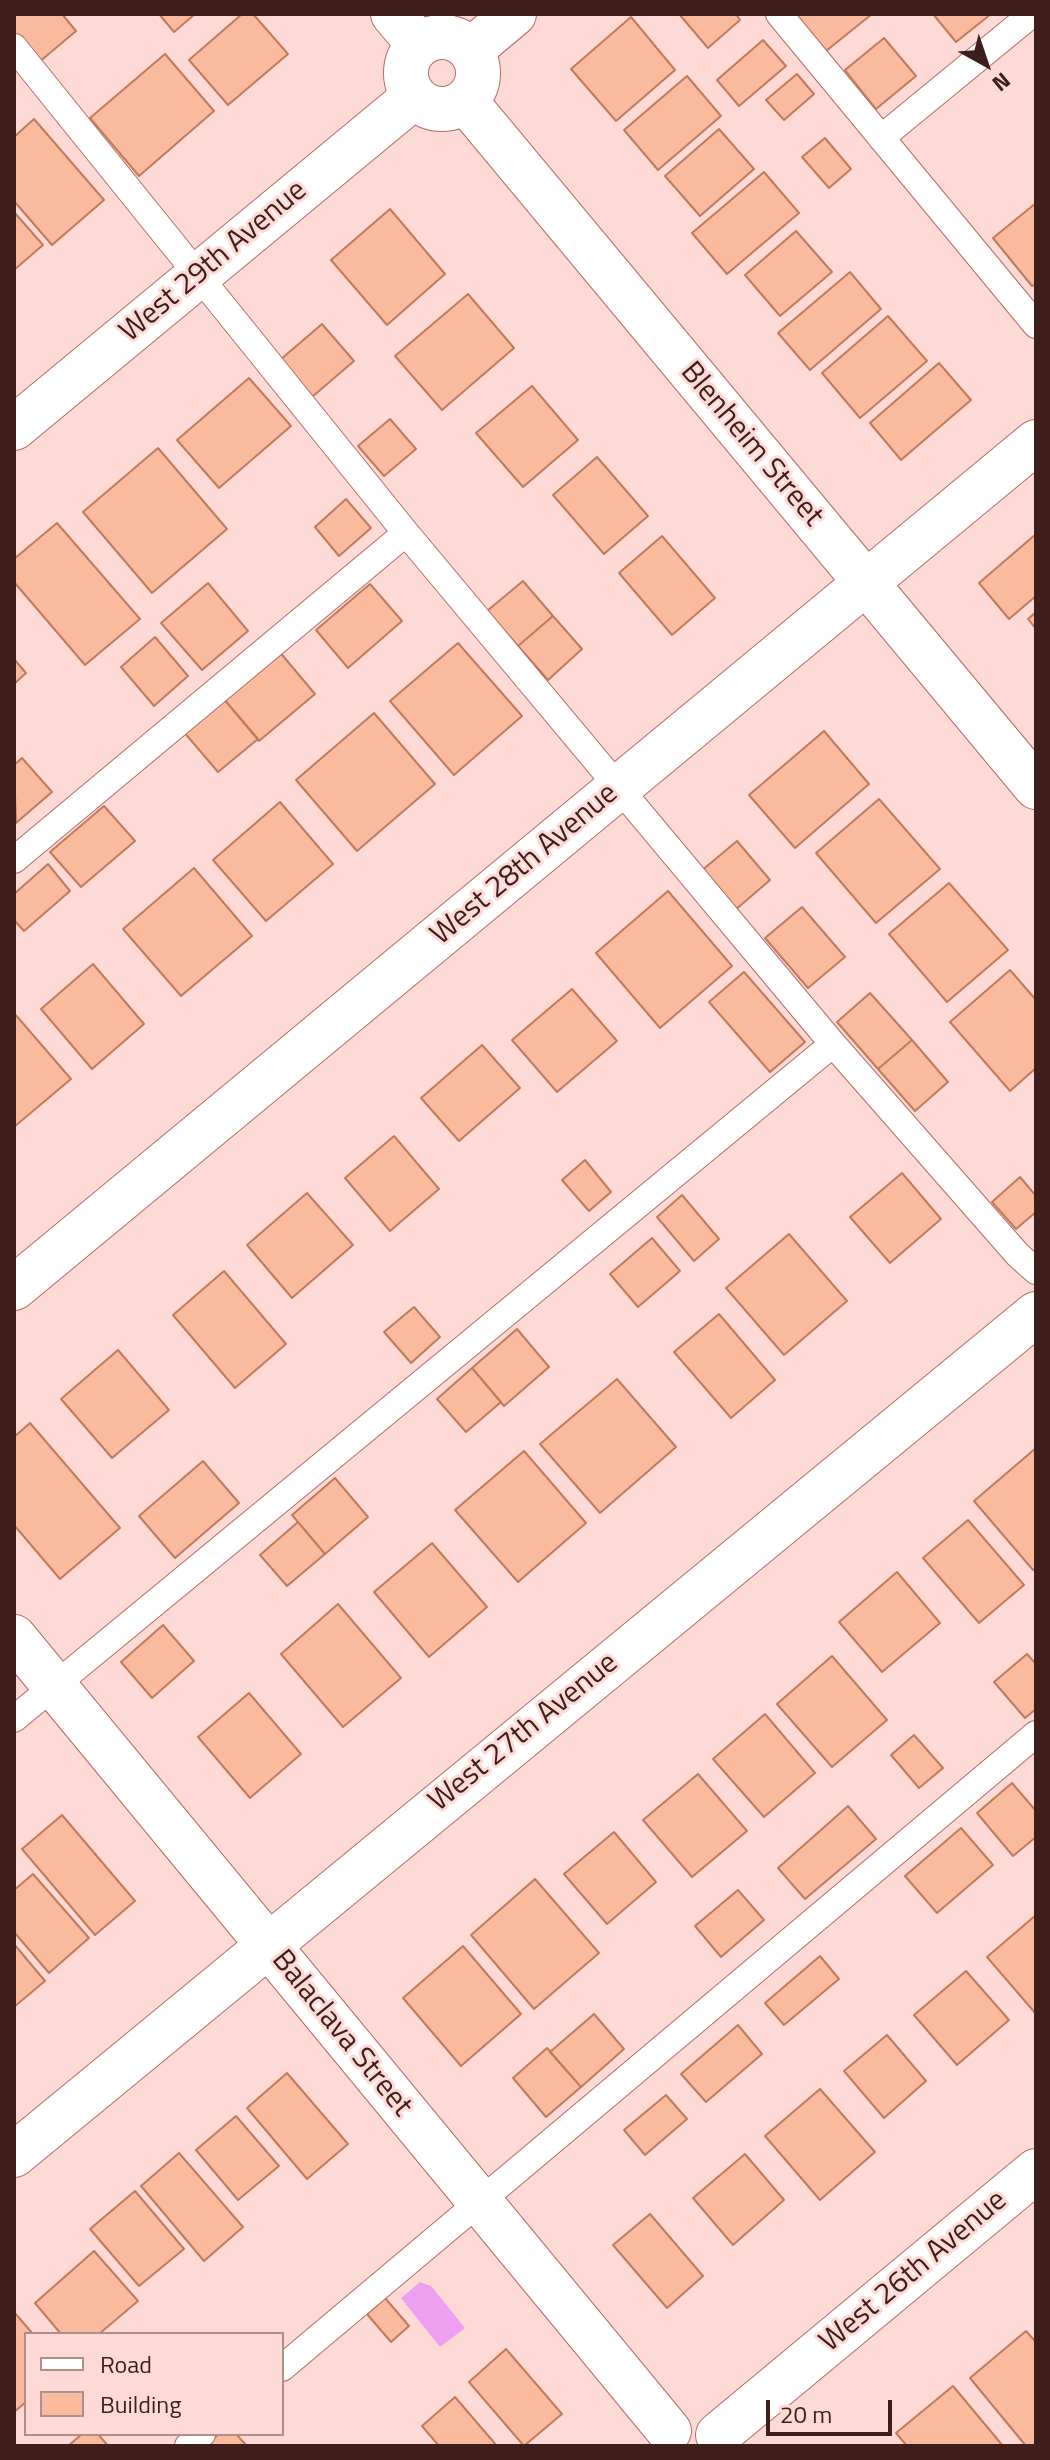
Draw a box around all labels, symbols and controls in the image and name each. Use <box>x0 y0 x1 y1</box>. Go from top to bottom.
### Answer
north arrow <box>946 24 1026 104</box>
text: N <box>985 64 1018 100</box>
street label: West 29th Avenue <box>113 173 315 351</box>
street label: Blenheim Street <box>672 355 830 535</box>
street label: West 28th Avenue <box>424 776 626 954</box>
street label: West 27th Avenue <box>422 1646 626 1820</box>
street label: Balaclava Street <box>263 1944 419 2124</box>
street label: West 26th Avenue <box>813 2183 1015 2361</box>
legend <box>24 2332 284 2436</box>
text: Road <box>100 2346 152 2382</box>
scale bar <box>770 2384 896 2434</box>
text: Building <box>100 2386 182 2422</box>
text: 20 m <box>780 2396 832 2432</box>

